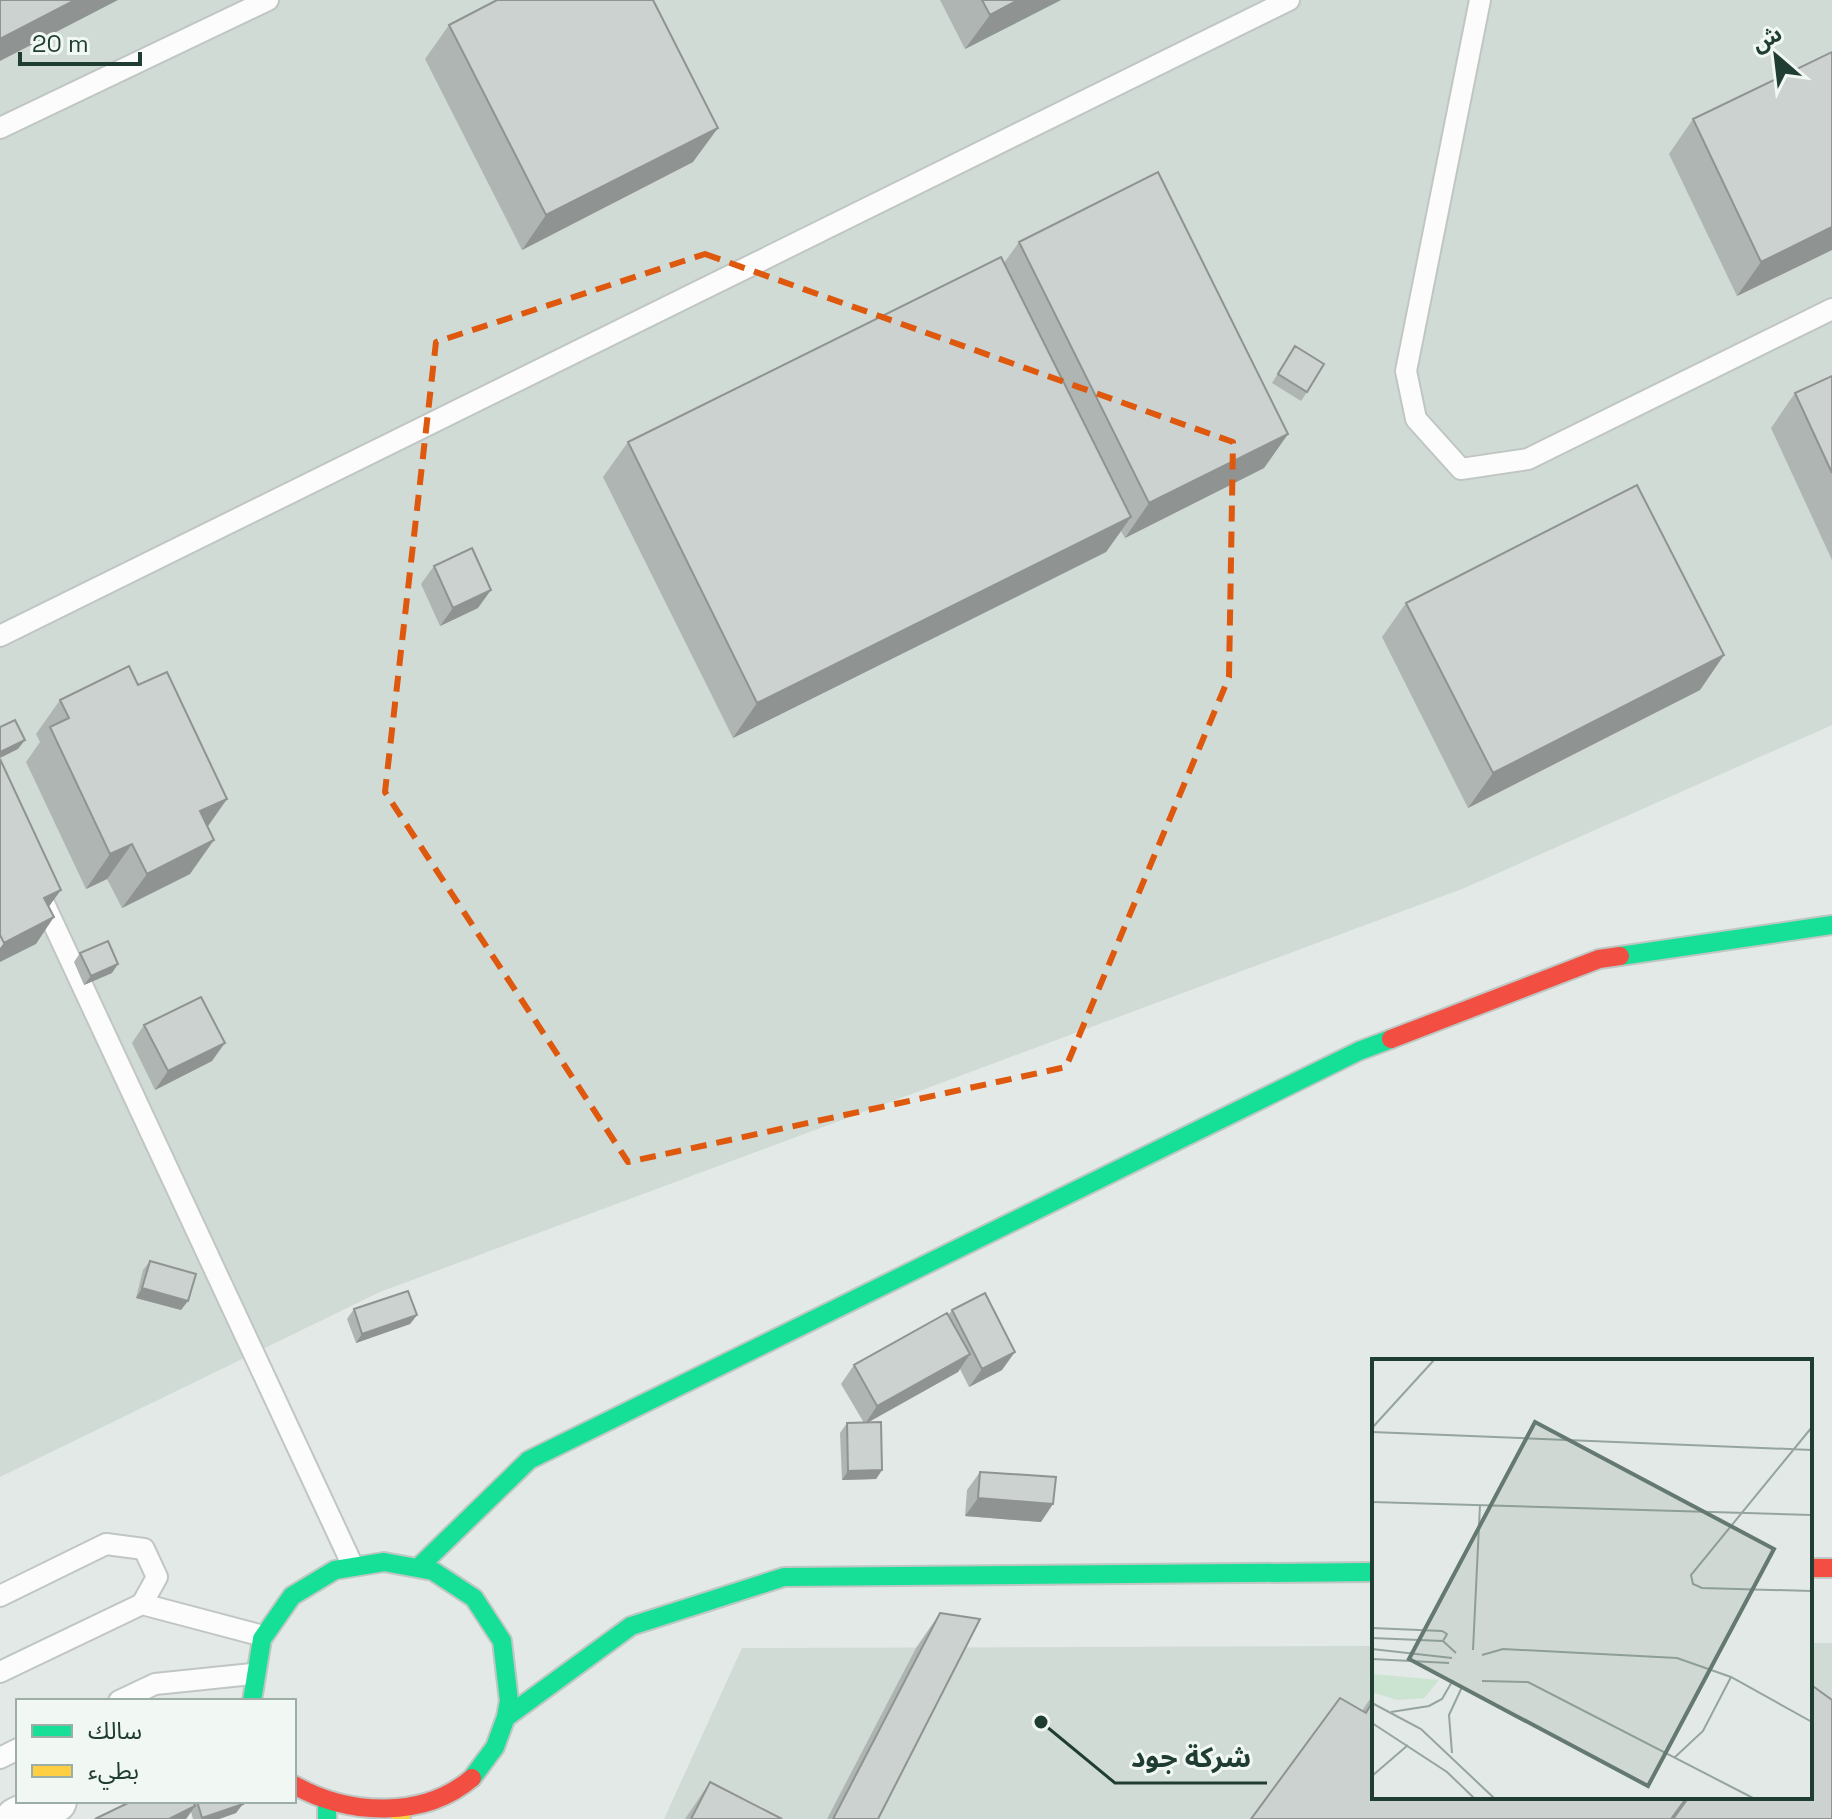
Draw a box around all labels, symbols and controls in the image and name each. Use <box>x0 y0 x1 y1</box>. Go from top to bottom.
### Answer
scale bar <box>20 16 140 66</box>
north arrow <box>1736 16 1816 96</box>
text: ش <box>1747 19 1786 58</box>
text: 20 m <box>32 28 89 59</box>
inset map <box>1372 1359 1812 1799</box>
legend <box>16 1699 296 1803</box>
text: سالك <box>88 1715 142 1746</box>
callout: شركة جود <box>1115 1731 1267 1783</box>
text: شركة جود <box>1131 1739 1251 1775</box>
text: بطيء <box>88 1755 139 1790</box>

